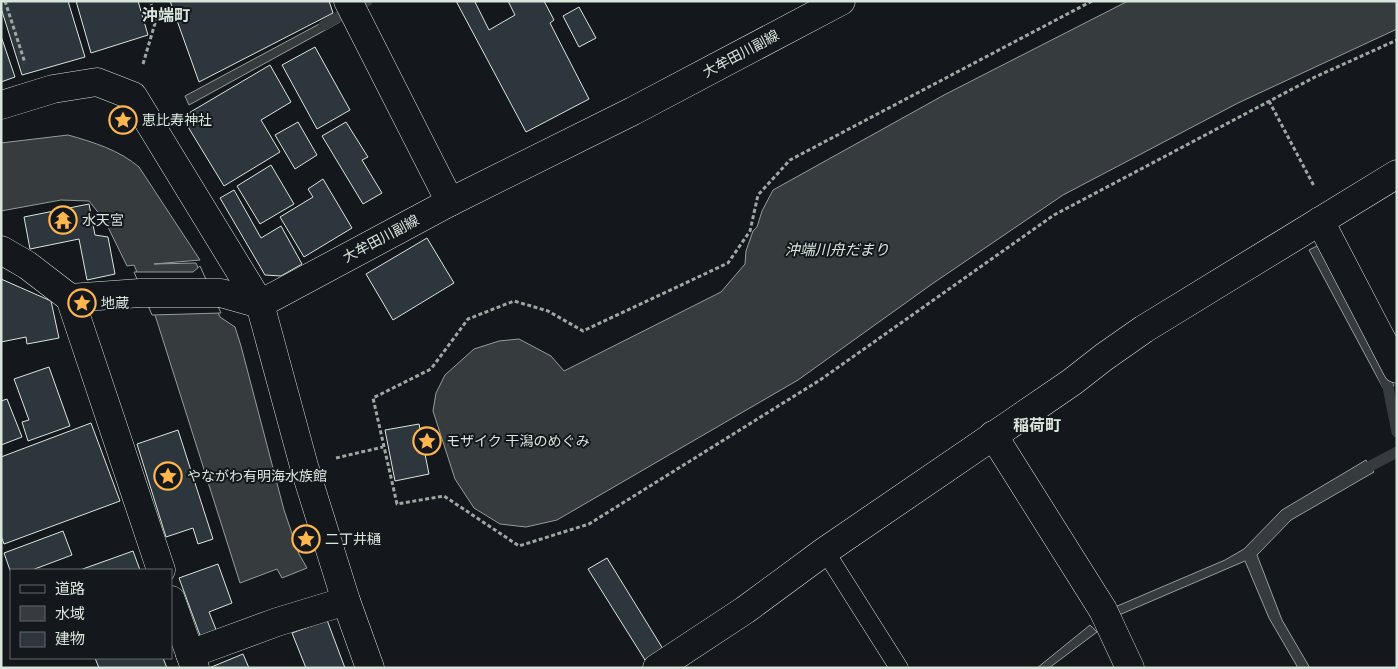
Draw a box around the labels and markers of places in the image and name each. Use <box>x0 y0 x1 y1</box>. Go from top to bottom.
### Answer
place icon: 恵比寿神社 <box>108 105 138 135</box>
place label: 恵比寿神社 <box>142 112 212 129</box>
temple icon: 水天宮 <box>48 205 78 235</box>
place label: 水天宮 <box>82 212 124 229</box>
place icon: 地蔵 <box>67 288 97 318</box>
place label: 地蔵 <box>101 295 129 312</box>
place icon: モザイク 干潟のめぐみ <box>412 426 442 456</box>
place label: モザイク 干潟のめぐみ <box>446 433 590 450</box>
place icon: やながわ有明海水族館 <box>153 461 183 491</box>
place label: やながわ有明海水族館 <box>187 468 327 485</box>
place icon: 二丁井樋 <box>291 524 321 554</box>
place label: 二丁井樋 <box>325 531 381 548</box>

